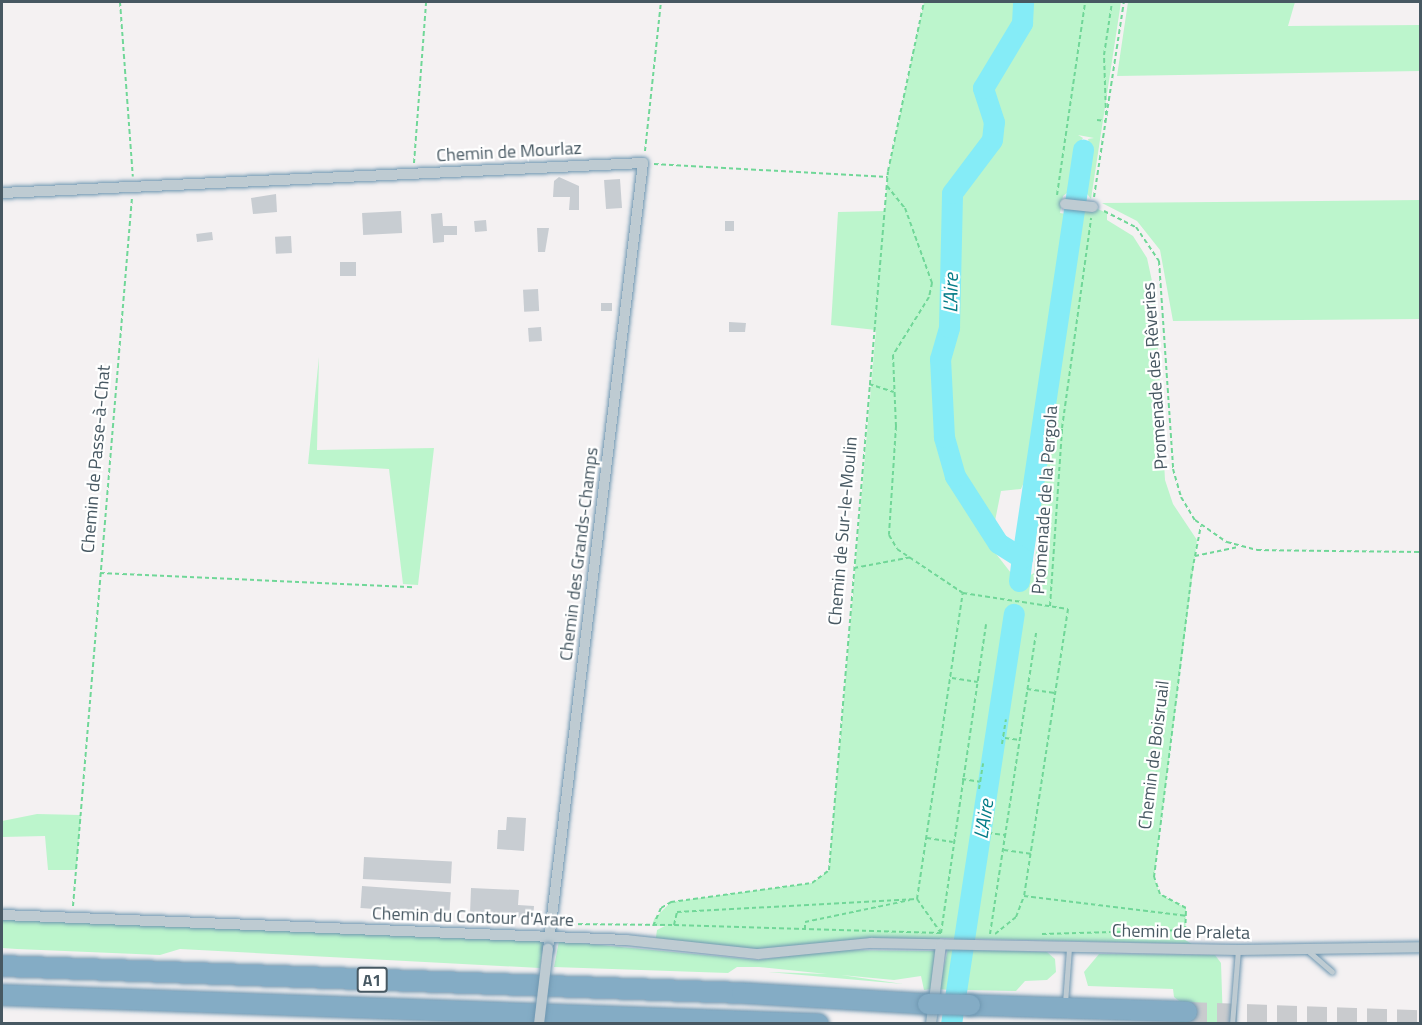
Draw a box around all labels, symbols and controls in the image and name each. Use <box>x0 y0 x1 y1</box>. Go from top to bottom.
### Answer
street label: Chemin de Mourlaz <box>436 137 582 167</box>
water label: L'Aire <box>938 273 962 313</box>
street label: Promenade des Rêveries <box>1138 282 1172 470</box>
street label: Chemin de Passe-à-Chat <box>77 364 115 554</box>
street label: Promenade de la Pergola <box>1028 405 1062 595</box>
street label: Chemin de Sur-le-Moulin <box>824 436 862 626</box>
street label: Chemin des Grands-Champs <box>555 446 603 662</box>
street label: Chemin de Boisruail <box>1134 679 1174 831</box>
water label: L'Aire <box>968 797 998 841</box>
street label: Chemin du Contour d'Arare <box>372 903 574 931</box>
street label: Chemin de Praleta <box>1112 920 1250 944</box>
road number: A1 <box>356 967 388 993</box>

